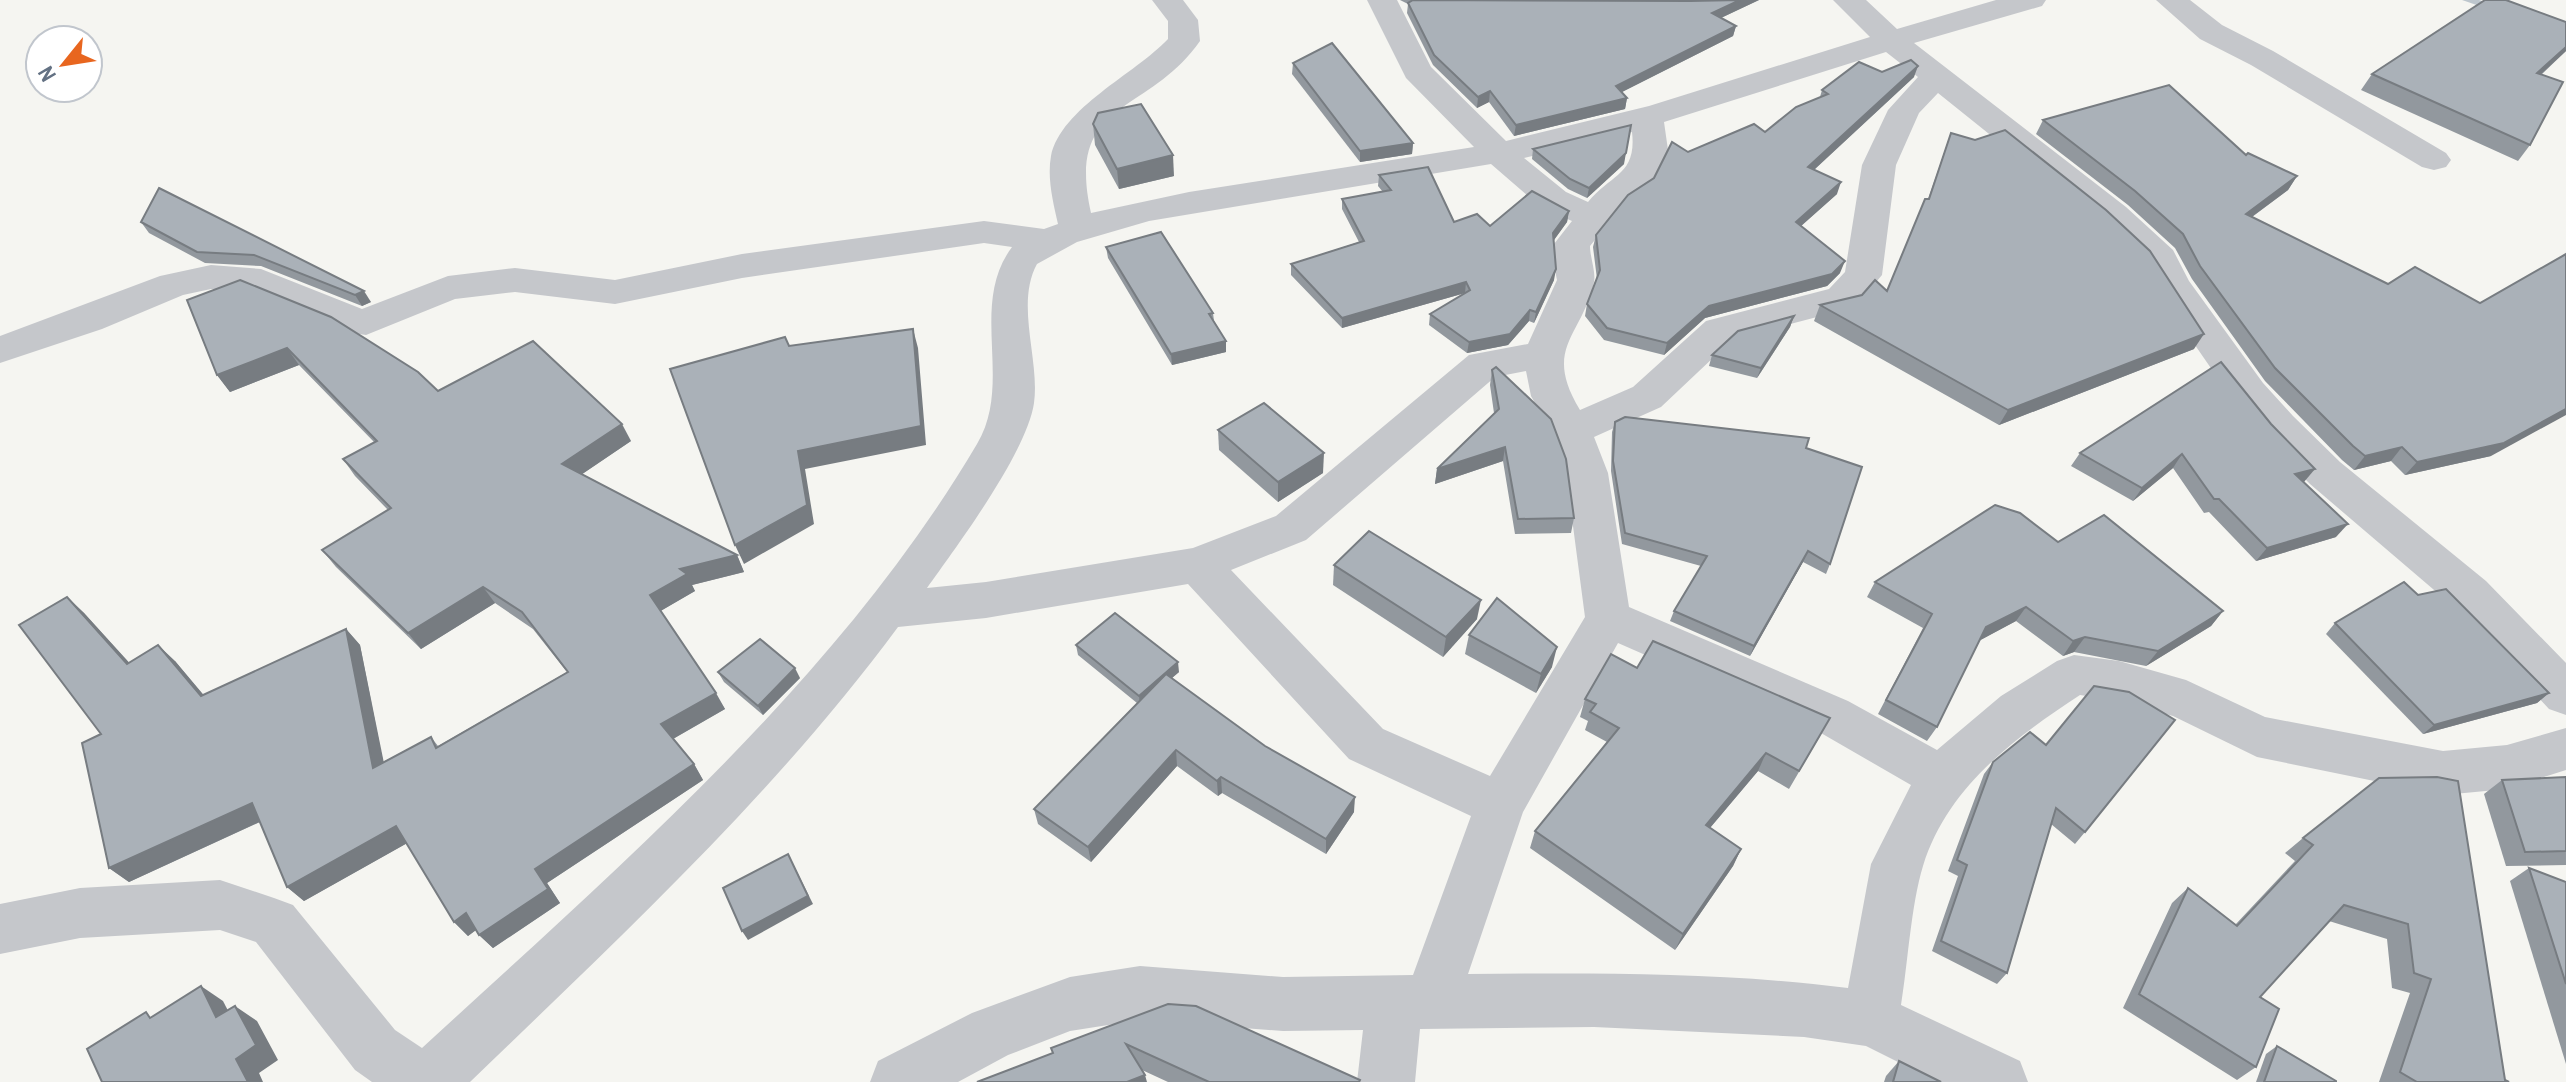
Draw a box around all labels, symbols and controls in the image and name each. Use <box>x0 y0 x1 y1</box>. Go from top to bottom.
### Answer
north arrow <box>24 24 104 104</box>
text: N <box>30 61 63 87</box>

